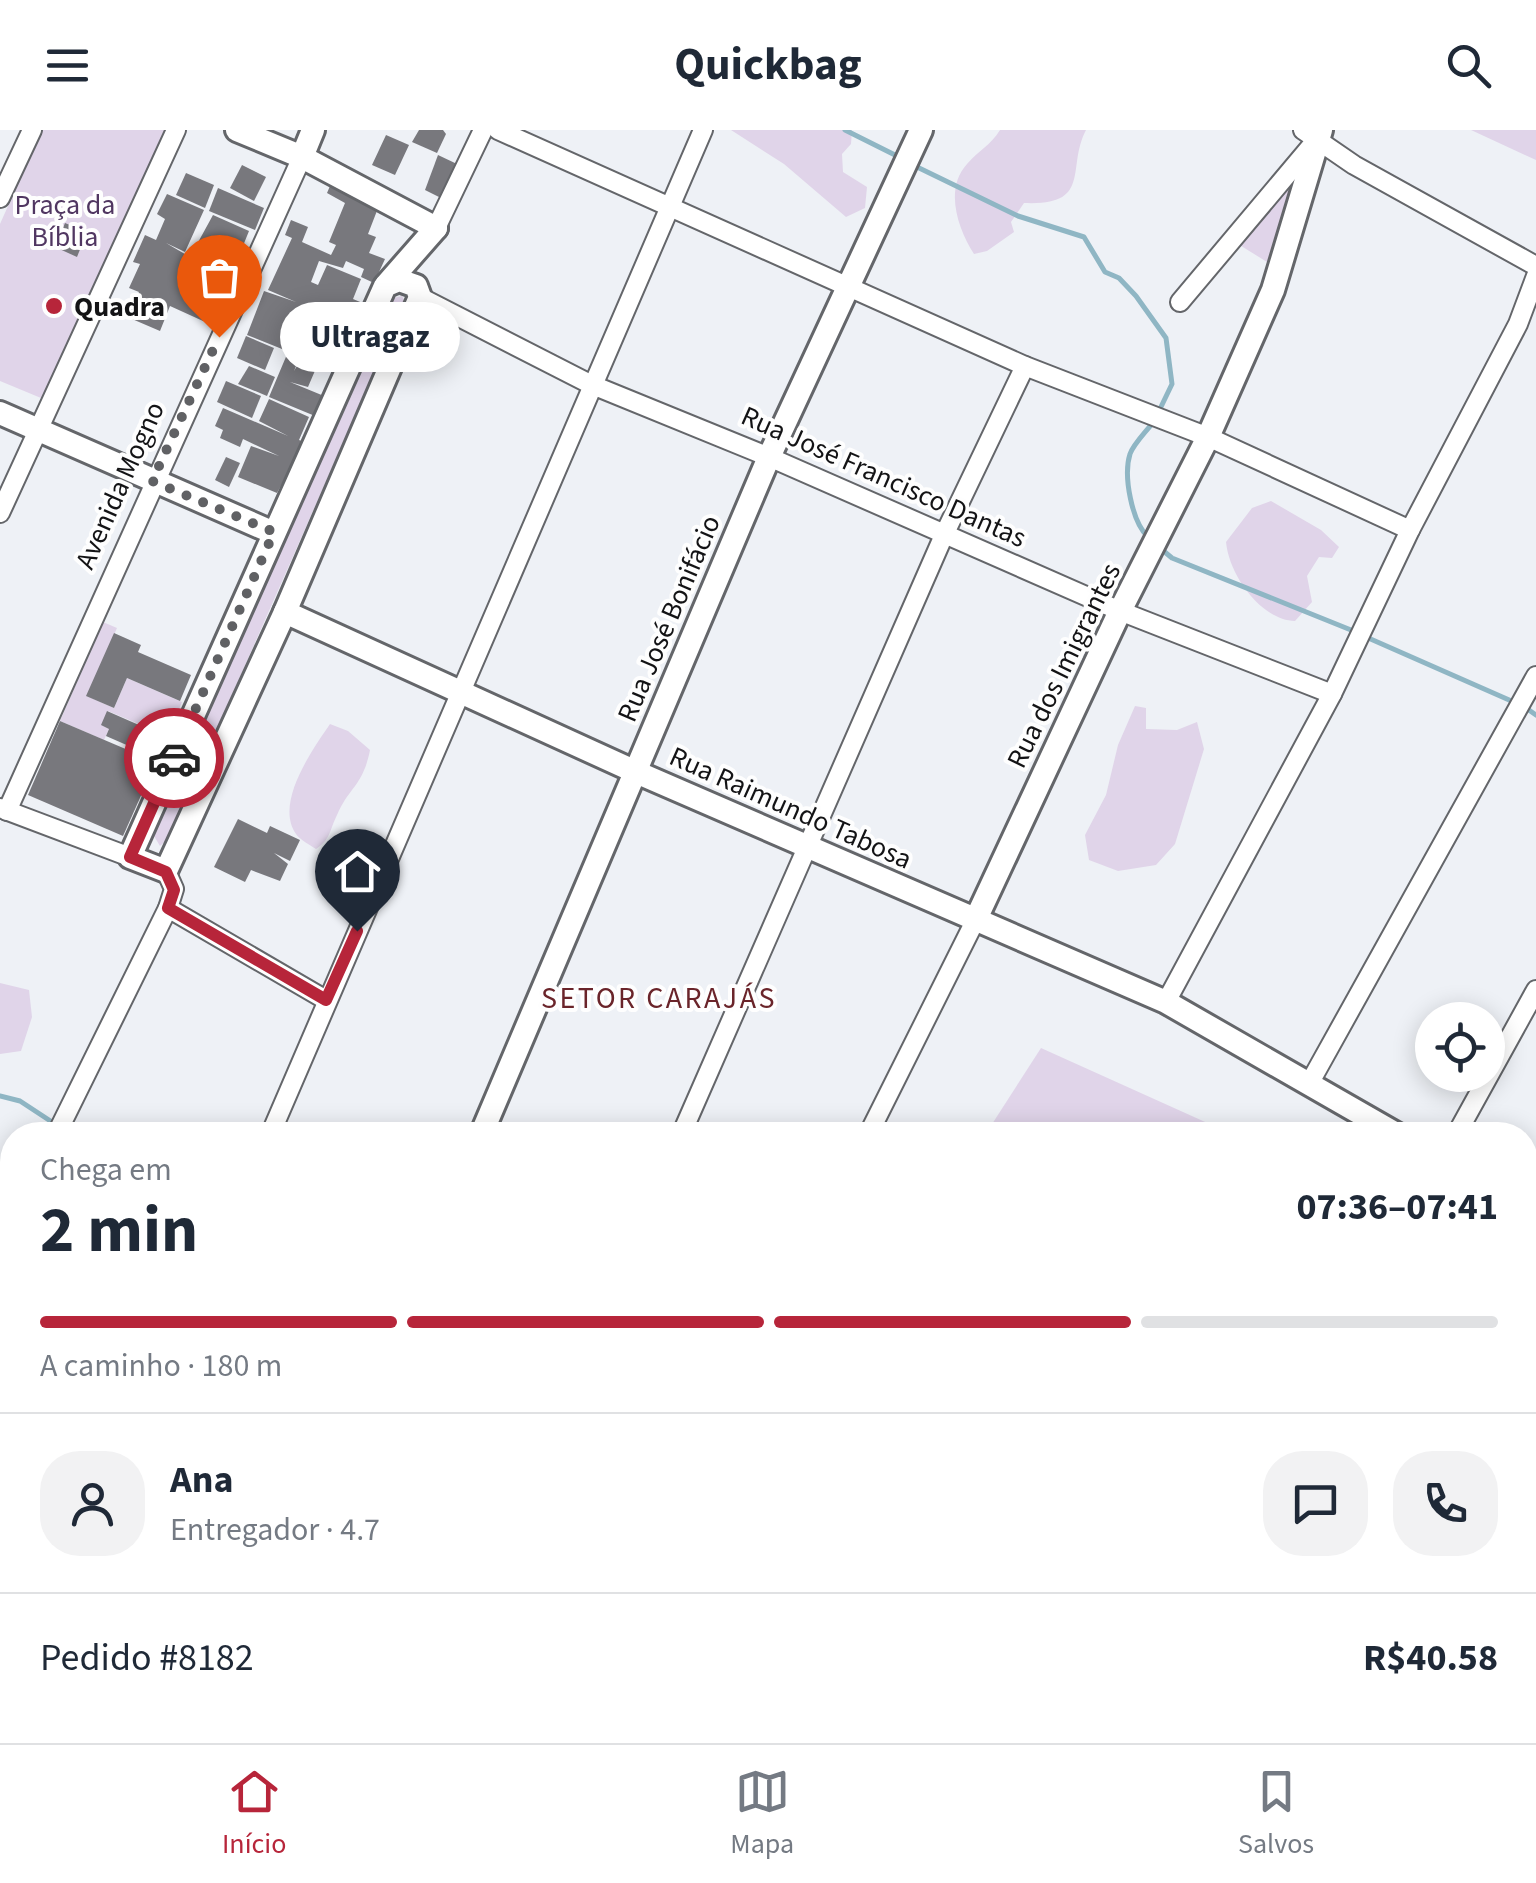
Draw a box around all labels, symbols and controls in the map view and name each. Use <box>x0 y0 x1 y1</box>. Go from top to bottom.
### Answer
text: Quickbag <box>674 33 862 97</box>
icon: menu <box>40 38 95 93</box>
icon: search <box>1441 38 1496 93</box>
park label: Praça da Bíblia <box>15 185 115 257</box>
pin <box>177 235 262 338</box>
icon: bag <box>192 250 247 305</box>
place label: Quadra <box>74 287 165 327</box>
marker: Quadra <box>43 295 65 317</box>
callout: Ultragaz <box>279 302 459 372</box>
text: Ultragaz <box>310 314 430 360</box>
street label: Avenida Mogno <box>65 395 175 576</box>
street label: Rua José Francisco Dantas <box>735 396 1032 558</box>
street label: Rua José Bonifácio <box>607 509 731 728</box>
street label: Rua dos Imigrantes <box>997 556 1131 775</box>
courier <box>124 708 224 808</box>
icon: car <box>147 731 202 786</box>
street label: Rua Raimundo Tabosa <box>663 736 918 879</box>
pin <box>315 829 400 932</box>
icon: home <box>330 844 385 899</box>
district label: SETOR CARAJÁS <box>541 977 777 1020</box>
map controls <box>1415 1002 1505 1092</box>
button: locate <box>1415 1002 1505 1092</box>
text: Chega em <box>40 1147 172 1193</box>
text: 07:36–07:41 <box>1296 1180 1498 1234</box>
text: 2 min <box>40 1184 198 1277</box>
text: A caminho · 180 m <box>40 1343 282 1389</box>
button: person <box>40 1451 145 1556</box>
button: chat <box>1263 1451 1368 1556</box>
button: phone <box>1393 1451 1498 1556</box>
text: Ana <box>170 1453 234 1507</box>
text: Entregador · 4.7 <box>170 1507 380 1553</box>
text: Pedido #8182 <box>40 1631 254 1685</box>
text: R$40.58 <box>1363 1631 1498 1685</box>
tab: Início <box>222 1764 286 1864</box>
tab: Mapa <box>730 1764 794 1864</box>
tab: Salvos <box>1238 1764 1314 1864</box>

